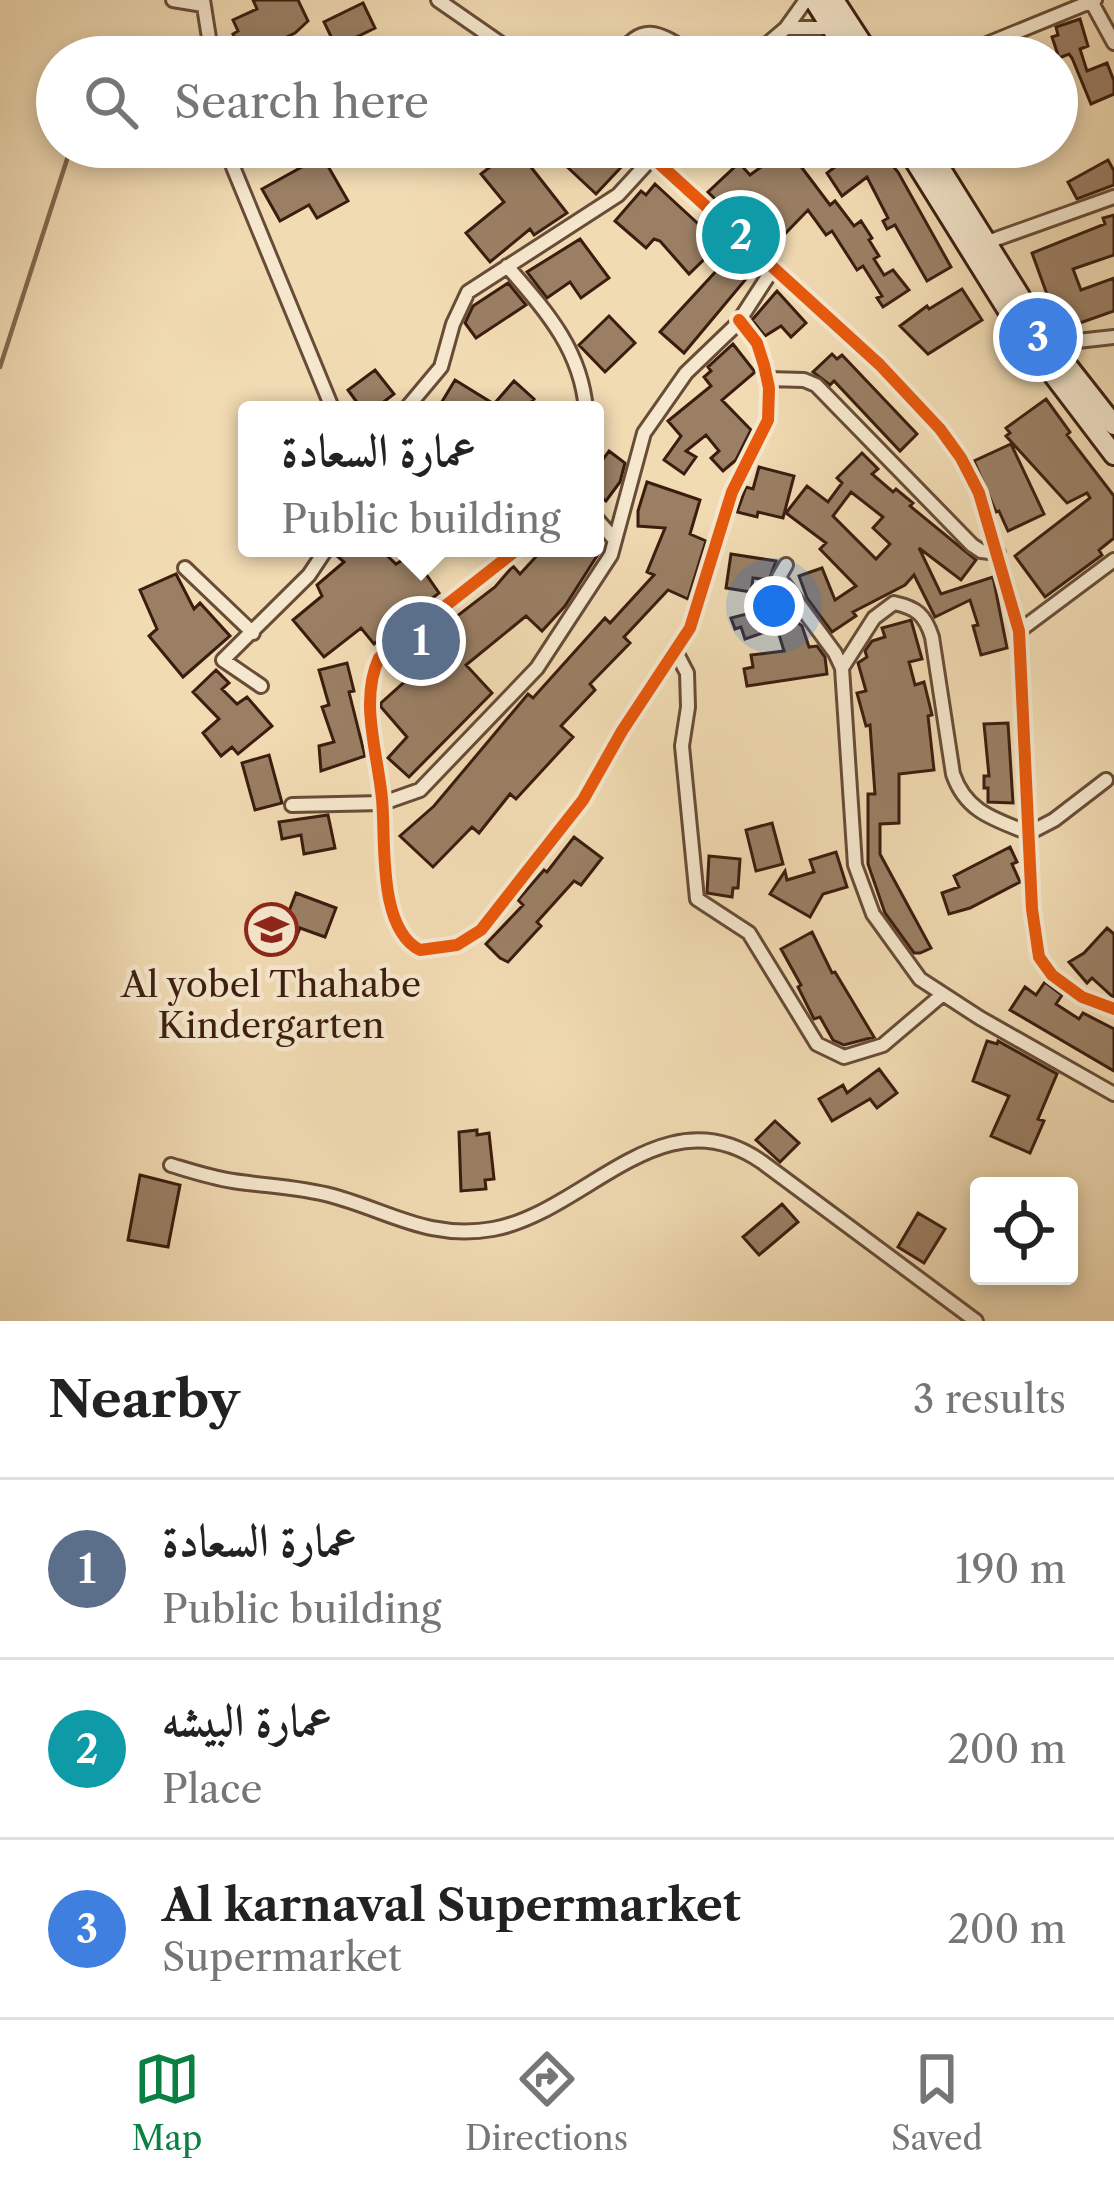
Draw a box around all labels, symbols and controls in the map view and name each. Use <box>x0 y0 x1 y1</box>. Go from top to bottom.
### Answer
search box <box>36 36 1078 168</box>
icon: search <box>78 69 144 135</box>
text: Search here <box>174 74 429 130</box>
pin: 2 <box>702 190 780 280</box>
pin: 3 <box>999 292 1077 382</box>
popup <box>238 401 604 557</box>
text: عمارة السعادة <box>281 422 476 478</box>
text: Public building <box>281 495 561 543</box>
your location <box>744 576 804 636</box>
pin: 1 <box>382 596 460 686</box>
school or university icon: Al yobel Thahabe Kindergarten <box>243 901 299 957</box>
place label: Al yobel Thahabe Kindergarten <box>120 962 421 1047</box>
map controls <box>970 1177 1078 1285</box>
button: locate <box>970 1177 1078 1285</box>
text: Nearby <box>48 1368 240 1430</box>
text: 3 results <box>913 1375 1066 1423</box>
text: عمارة السعادة <box>162 1512 357 1568</box>
text: 1 <box>78 1545 96 1593</box>
text: 190 m <box>955 1545 1066 1593</box>
text: Public building <box>162 1585 441 1633</box>
text: عمارة البيشه <box>162 1692 332 1748</box>
text: 2 <box>75 1725 99 1773</box>
text: 200 m <box>947 1725 1066 1773</box>
text: Place <box>162 1765 262 1813</box>
text: Al karnaval Supermarket <box>162 1877 741 1933</box>
text: 3 <box>76 1905 98 1953</box>
text: 200 m <box>947 1905 1066 1953</box>
text: Supermarket <box>162 1933 402 1981</box>
tab: Map <box>131 2046 202 2159</box>
tab: Directions <box>465 2046 628 2159</box>
tab: Saved <box>891 2046 983 2159</box>

